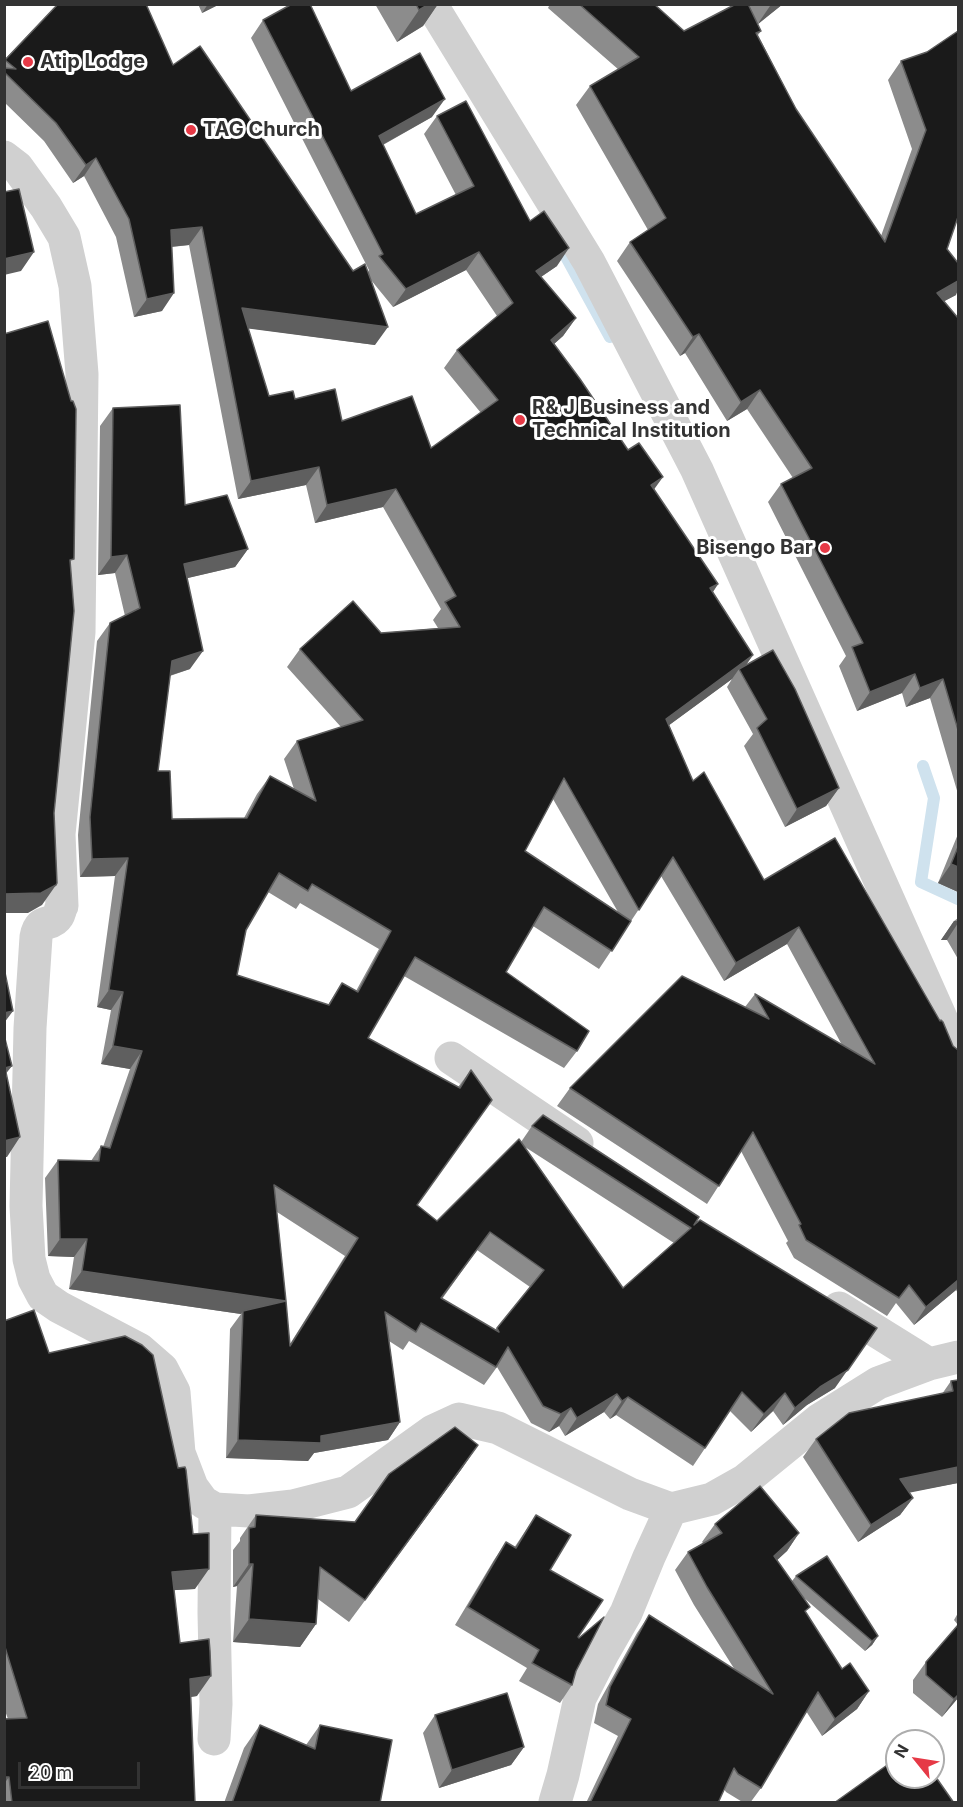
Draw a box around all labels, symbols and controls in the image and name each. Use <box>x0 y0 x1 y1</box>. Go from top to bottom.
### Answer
place label: Atip Lodge <box>40 50 145 74</box>
marker: Atip Lodge <box>21 55 35 69</box>
place label: TAG Church <box>203 118 320 142</box>
marker: TAG Church <box>184 123 198 137</box>
place label: R& J Business and Technical Institution <box>532 396 731 443</box>
marker: R& J Business and Technical Institution <box>513 413 527 427</box>
place label: Bisengo Bar <box>696 536 813 560</box>
marker: Bisengo Bar <box>818 541 832 555</box>
north arrow <box>885 1729 945 1789</box>
text: N <box>889 1741 913 1761</box>
scale bar <box>21 1750 142 1788</box>
text: 20 m <box>29 1762 72 1783</box>

